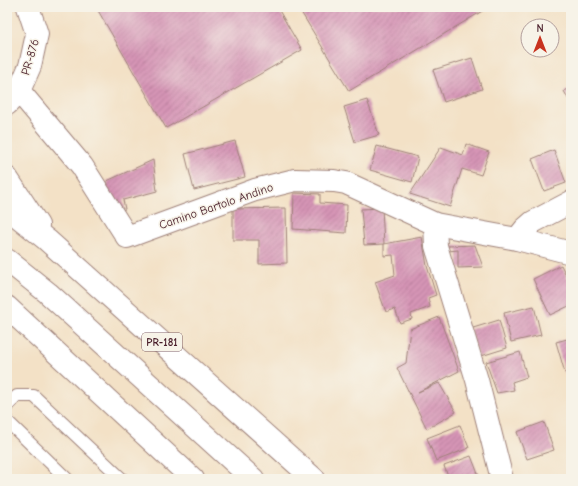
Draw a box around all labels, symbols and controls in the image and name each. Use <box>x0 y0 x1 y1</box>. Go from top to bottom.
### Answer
north arrow <box>520 18 560 58</box>
text: N <box>536 22 544 35</box>
street label: PR-876 <box>18 37 42 77</box>
street label: Camino Bartolo Andino <box>157 180 275 232</box>
road number: PR-181 <box>142 333 182 351</box>

